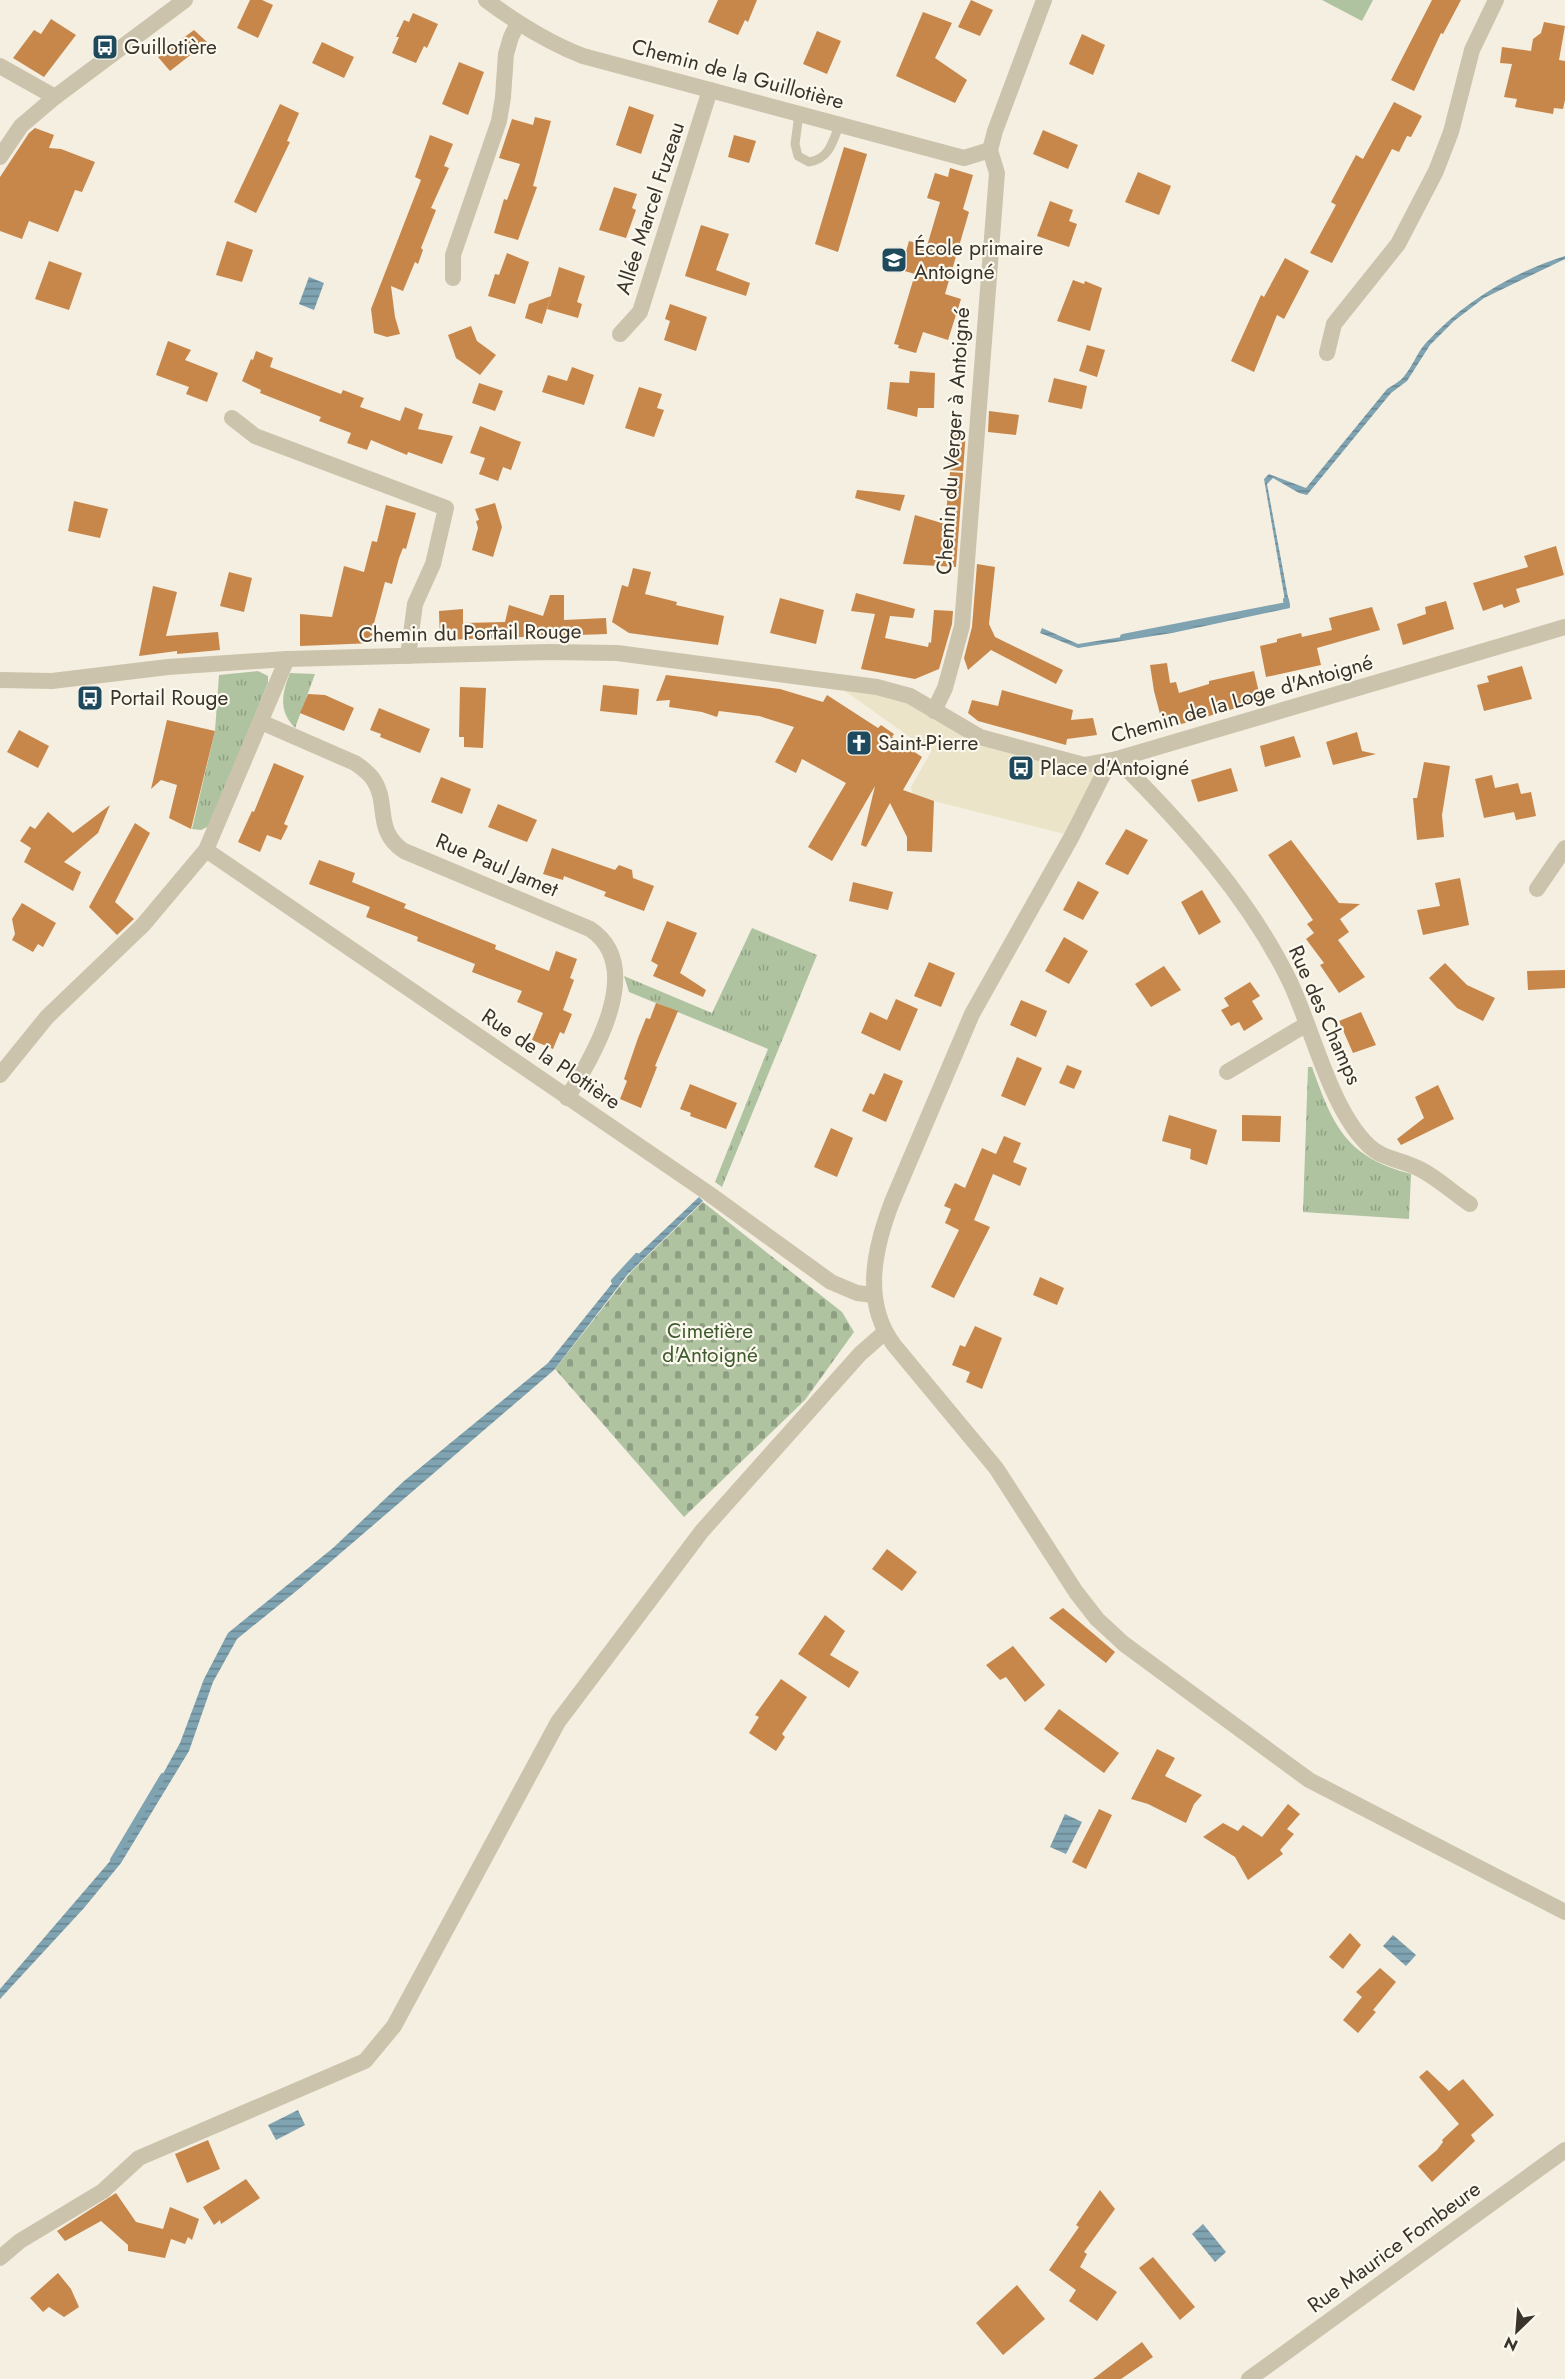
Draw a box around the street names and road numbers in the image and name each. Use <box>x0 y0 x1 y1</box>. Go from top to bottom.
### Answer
street label: Chemin de la Guillotière <box>629 31 848 117</box>
street label: Allée Marcel Fuzeau <box>608 118 692 298</box>
street label: Chemin du Verger à Antoigné <box>929 306 977 576</box>
street label: Chemin du Portail Rouge <box>358 616 582 650</box>
street label: Chemin de la Loge d'Antoigné <box>1108 647 1377 751</box>
street label: Rue Paul Jamet <box>431 826 563 904</box>
street label: Rue des Champs <box>1281 940 1369 1090</box>
street label: Rue de la Plottière <box>475 1001 627 1117</box>
street label: Rue Maurice Fombeure <box>1301 2174 1487 2320</box>

